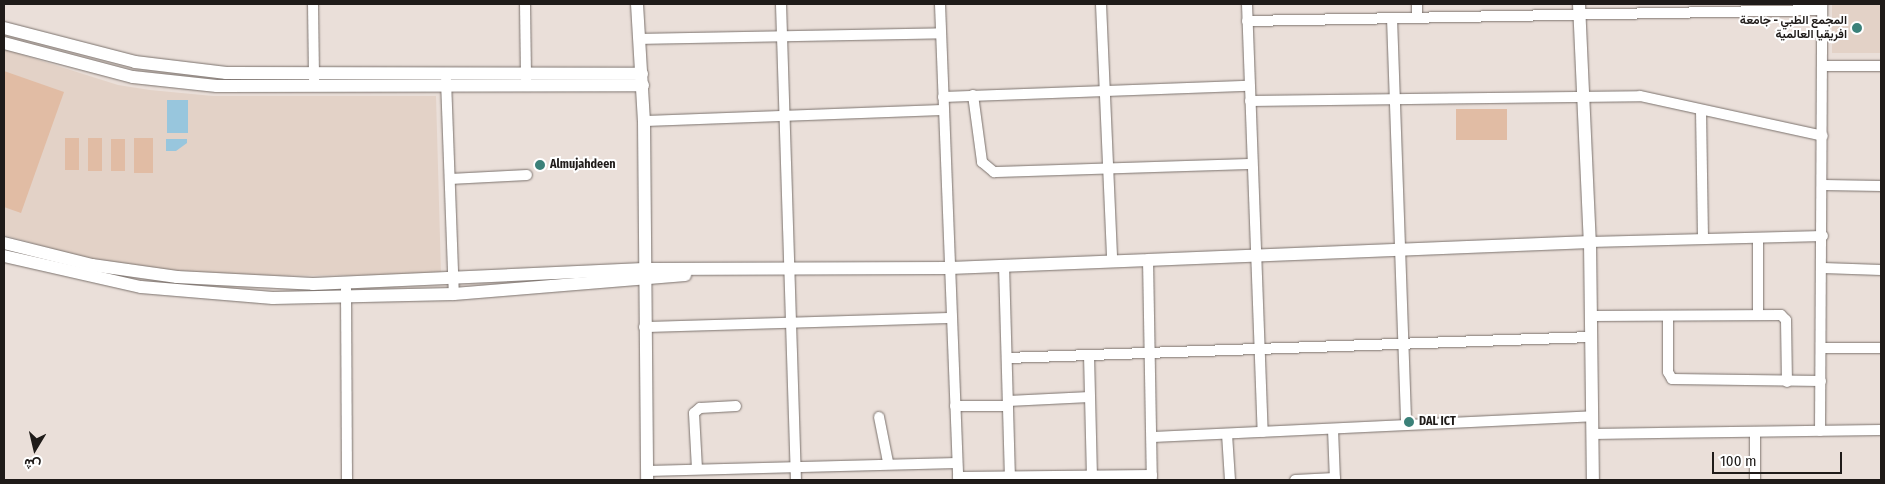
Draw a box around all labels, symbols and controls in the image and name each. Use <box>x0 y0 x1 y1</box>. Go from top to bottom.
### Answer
place label: المجمع الطبي - جامعة افريقيا العالمية <box>1740 14 1847 42</box>
marker: المجمع الطبي - جامعة افريقيا العالمية <box>1851 22 1863 34</box>
place label: Almujahdeen <box>550 158 616 172</box>
marker: Almujahdeen <box>534 159 546 171</box>
place label: DAL ICT <box>1419 415 1456 429</box>
marker: DAL ICT <box>1403 416 1415 428</box>
north arrow <box>10 424 60 474</box>
scale bar <box>1715 442 1845 474</box>
text: 100 m <box>1720 452 1757 470</box>
text: ش <box>23 455 42 474</box>

